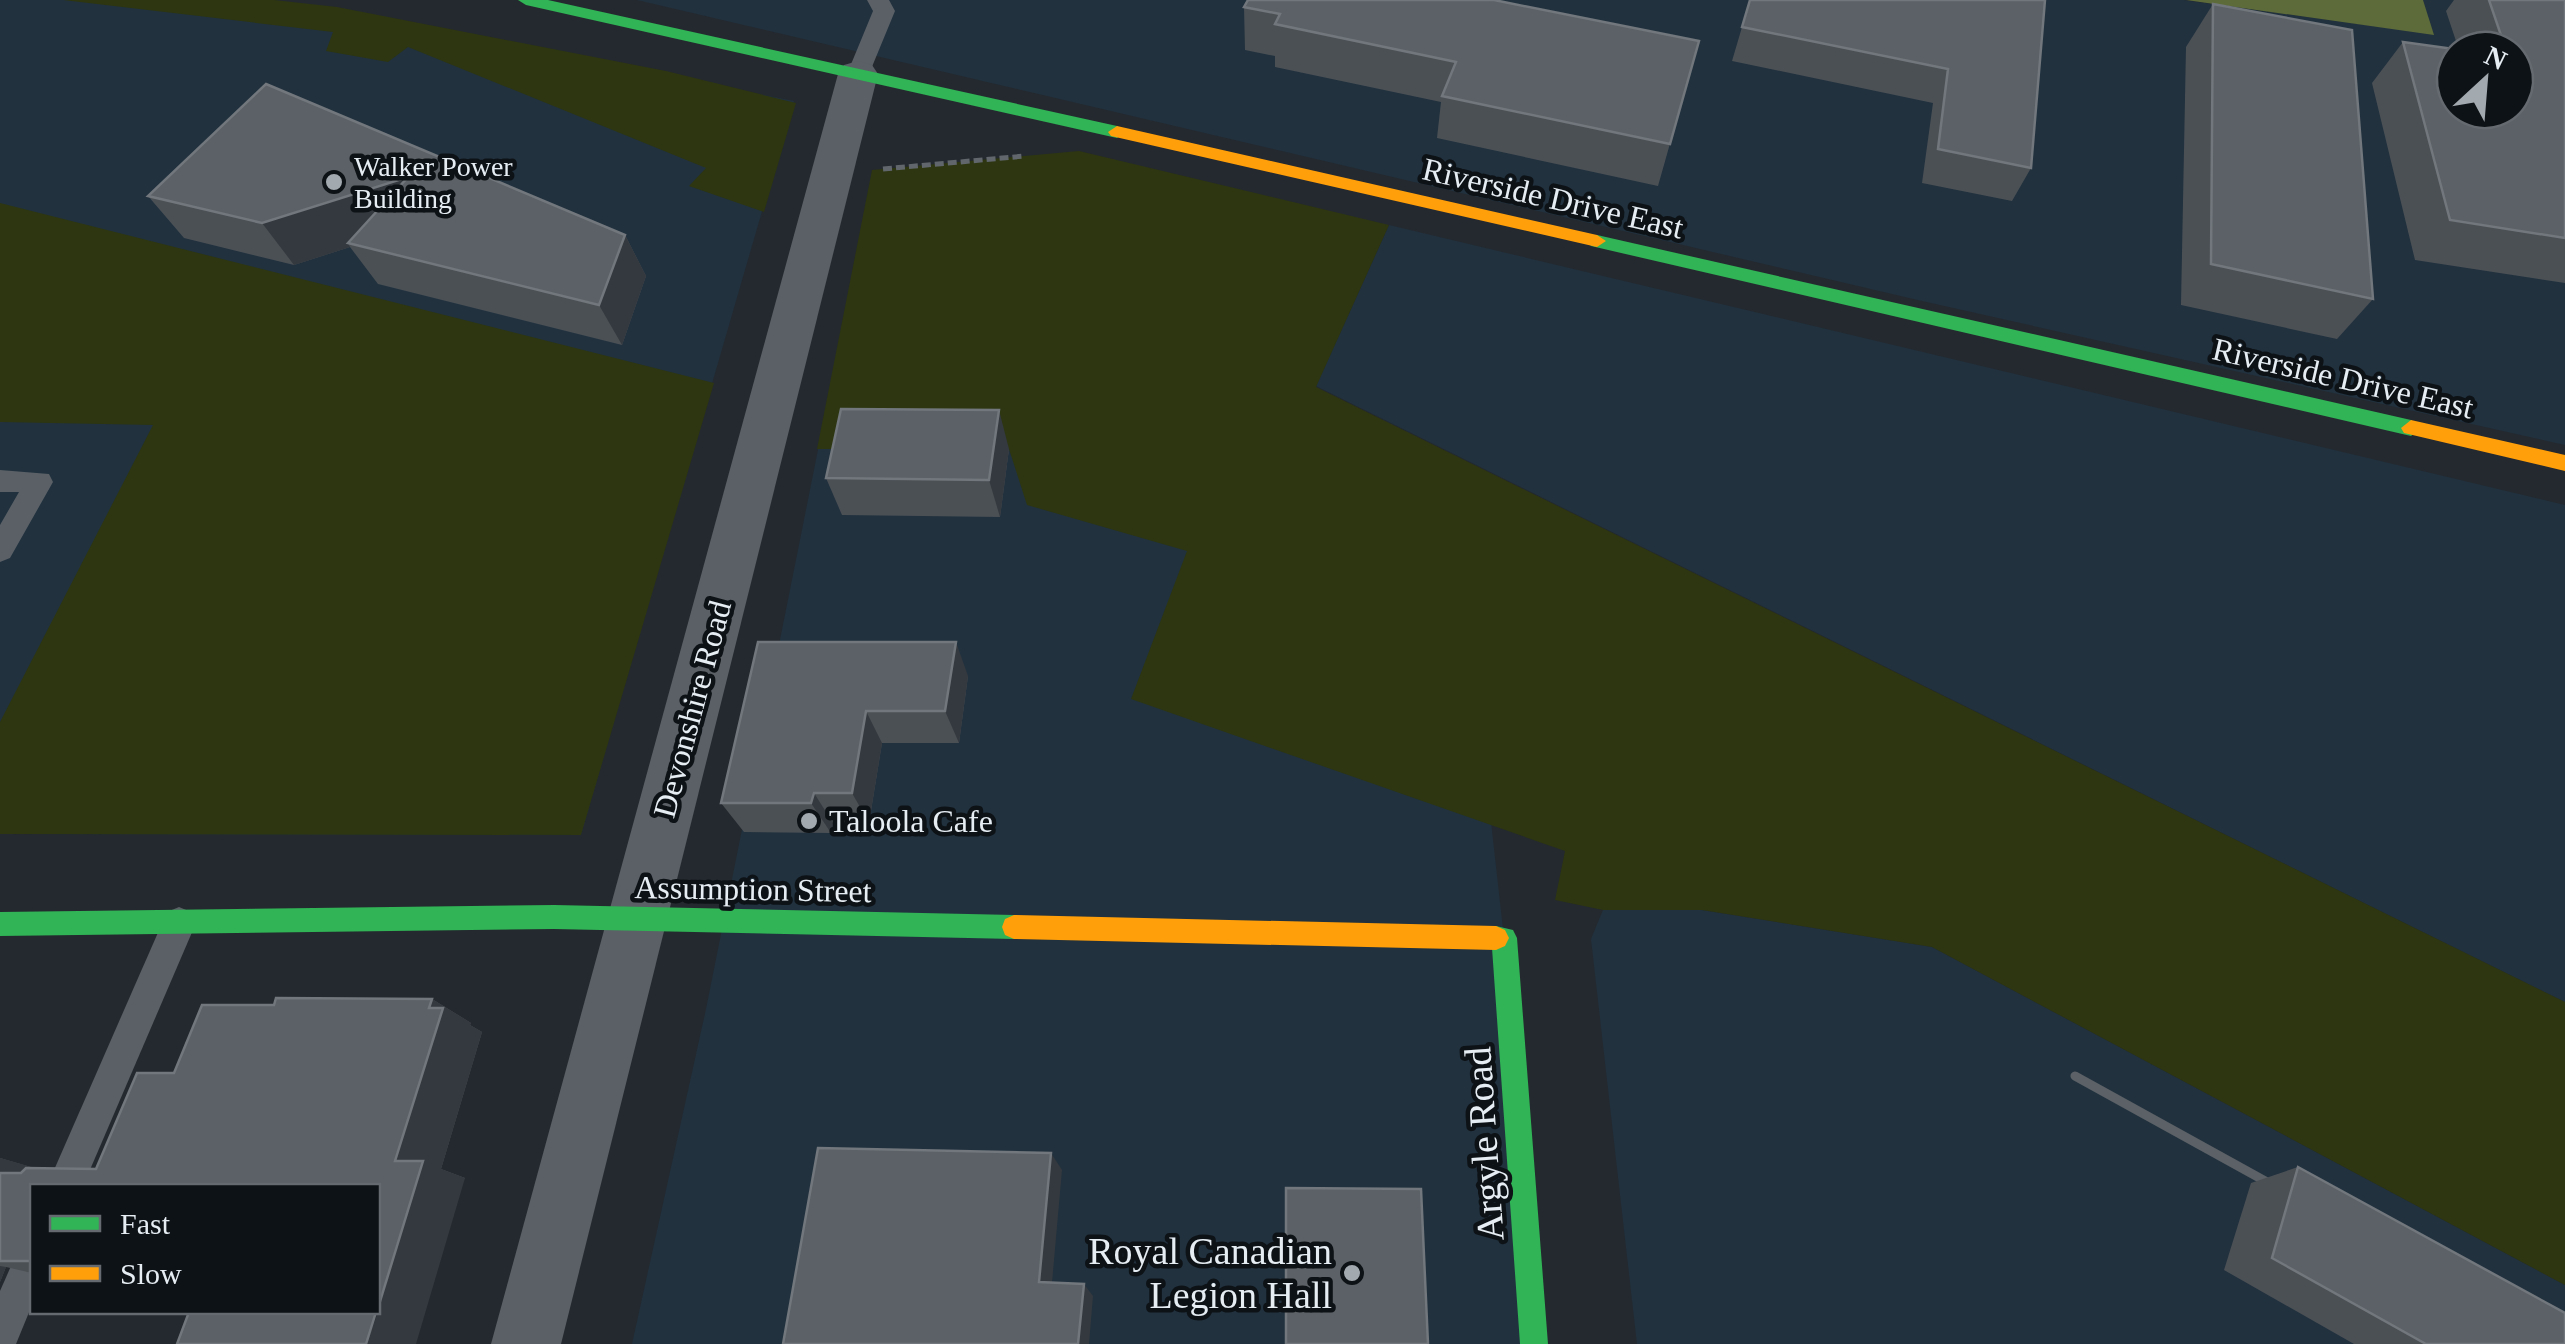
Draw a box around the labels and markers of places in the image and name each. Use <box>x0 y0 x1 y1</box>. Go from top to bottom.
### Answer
place label: Walker Power Building <box>354 151 513 214</box>
marker: Walker Power Building <box>323 171 345 193</box>
place label: Taloola Cafe <box>829 803 993 839</box>
marker: Taloola Cafe <box>798 810 820 832</box>
place label: Royal Canadian Legion Hall <box>1088 1230 1332 1316</box>
marker: Royal Canadian Legion Hall <box>1341 1262 1363 1284</box>

